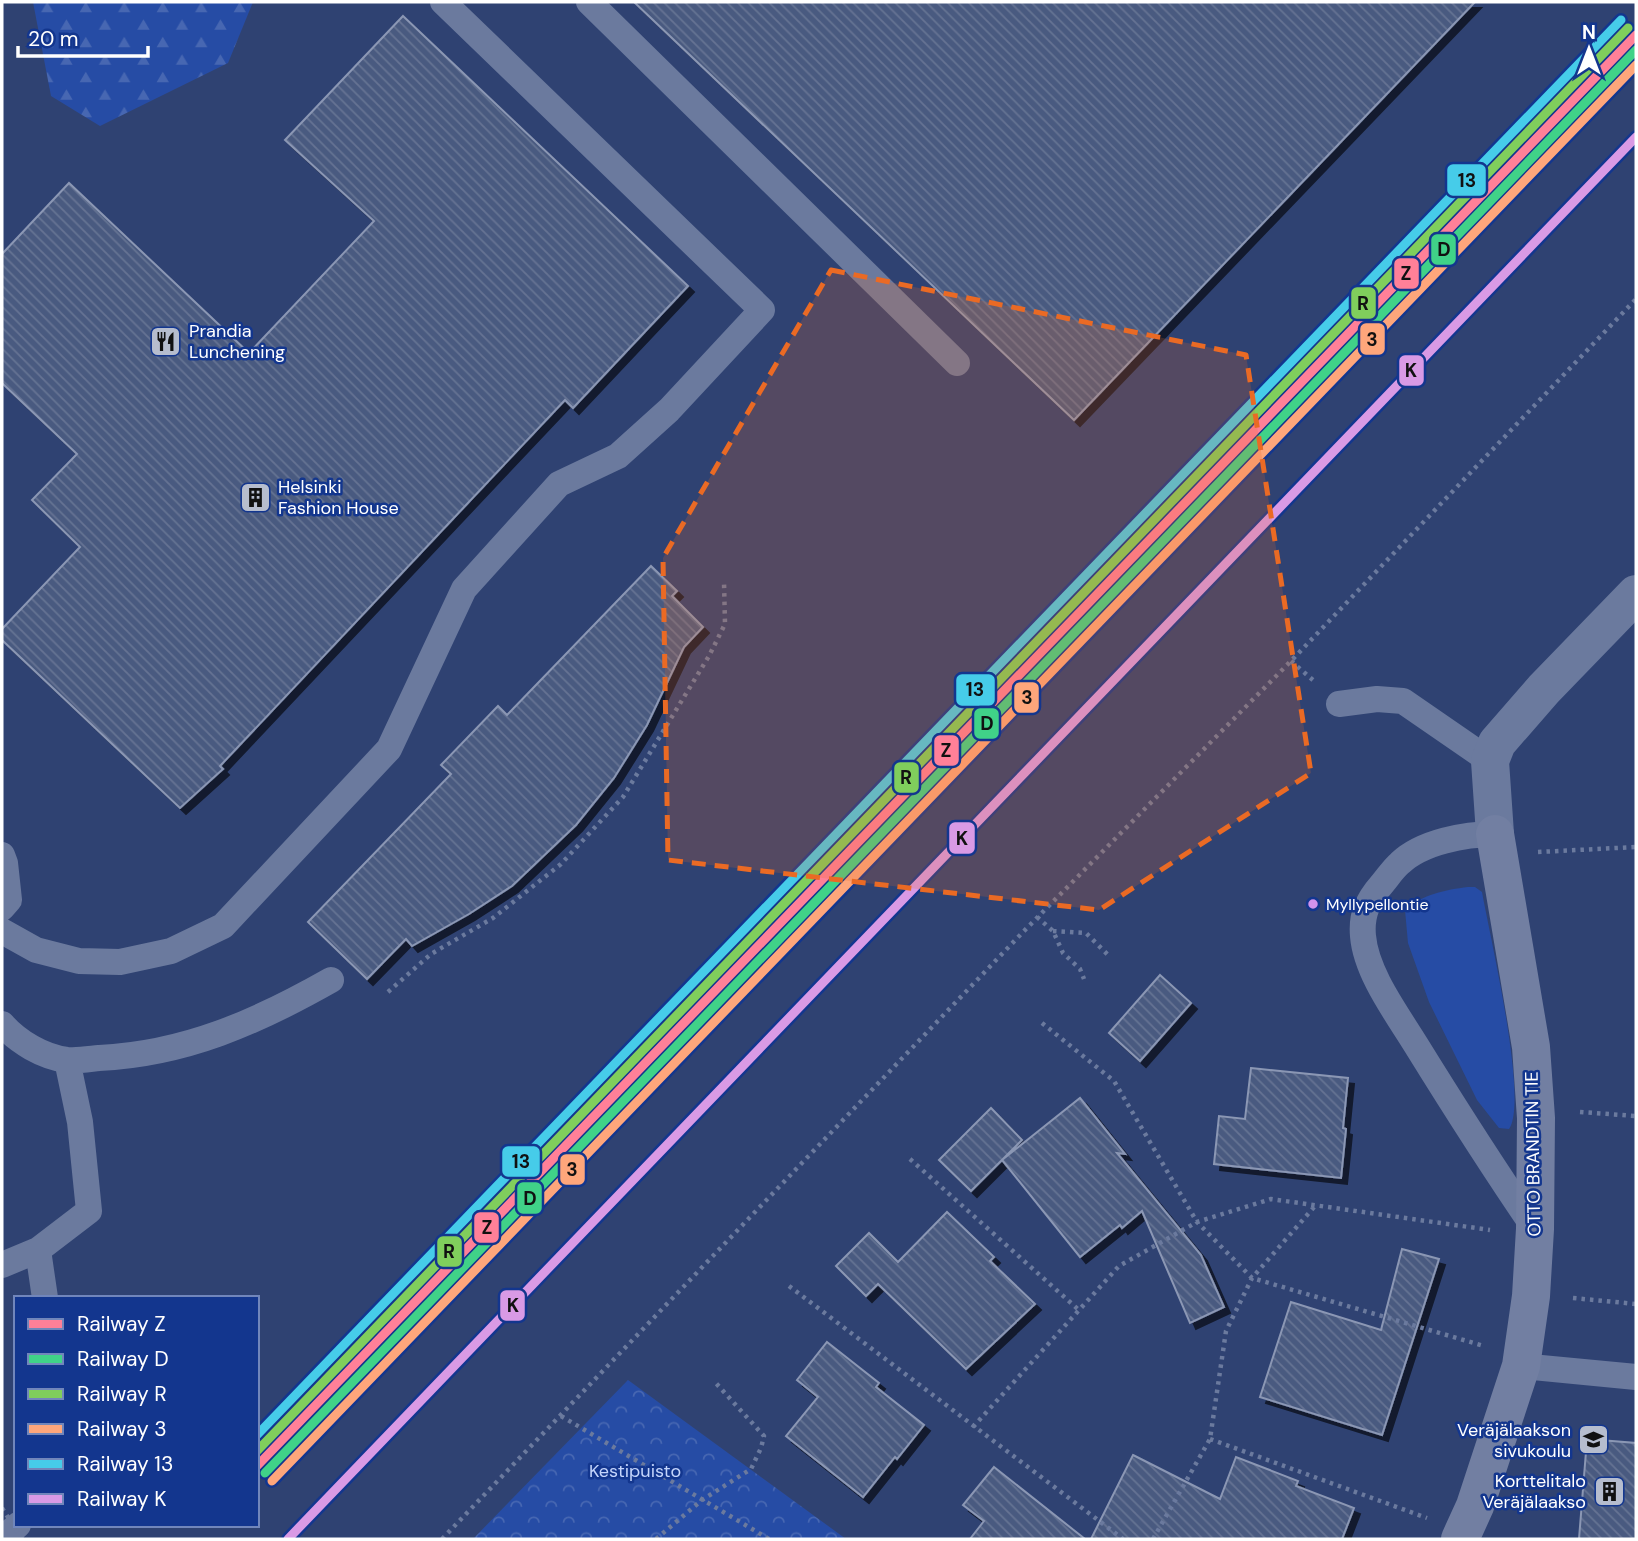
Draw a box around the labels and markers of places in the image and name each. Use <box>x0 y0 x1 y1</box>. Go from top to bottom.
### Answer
place label: Prandia Lunchening <box>189 319 285 364</box>
restaurant icon: Prandia Lunchening <box>149 324 183 358</box>
place label: Helsinki Fashion House <box>278 475 399 520</box>
building icon: Helsinki Fashion House <box>238 480 272 514</box>
place label: Myllypellontie <box>1326 894 1429 915</box>
marker: Myllypellontie <box>1306 897 1320 911</box>
place label: Veräjälaakson sivukoulu <box>1457 1418 1571 1463</box>
school or university icon: Veräjälaakson sivukoulu <box>1577 1423 1611 1457</box>
place label: Korttelitalo Veräjälaakso <box>1482 1469 1586 1514</box>
building icon: Korttelitalo Veräjälaakso <box>1592 1474 1626 1508</box>

